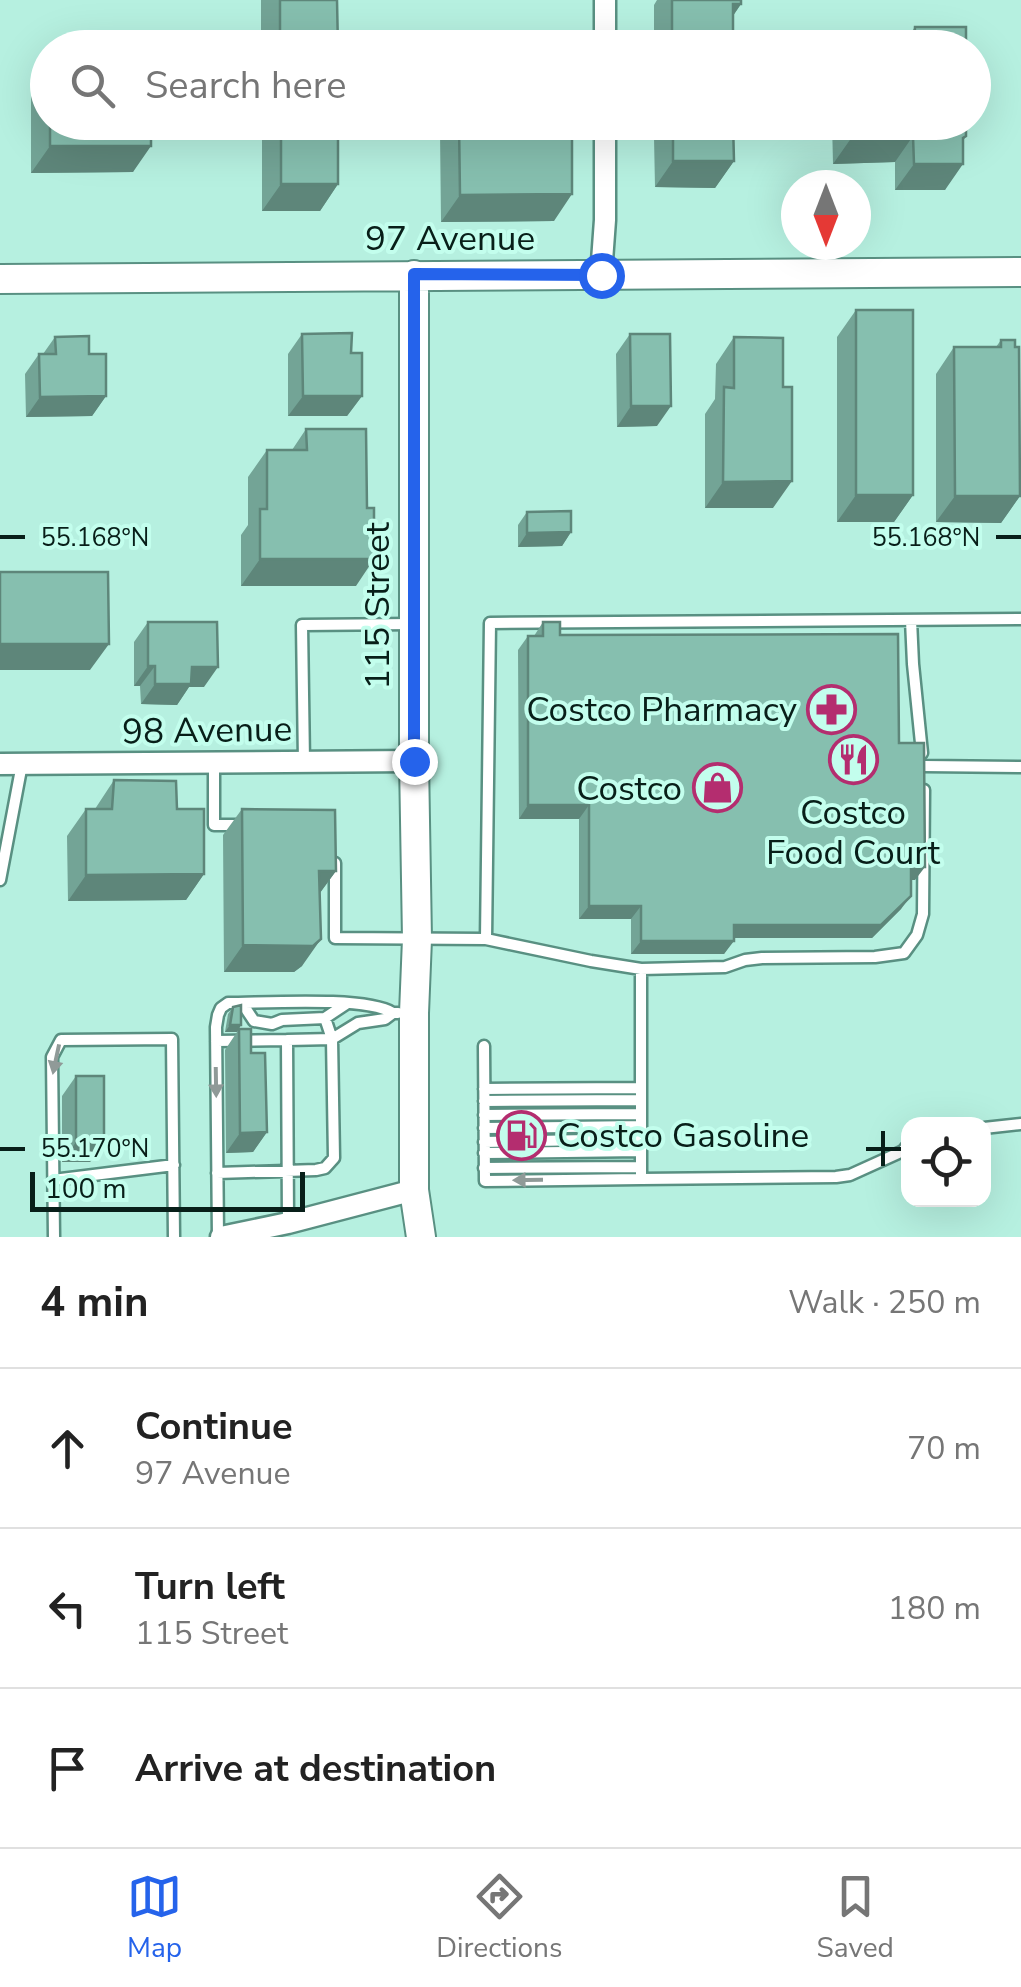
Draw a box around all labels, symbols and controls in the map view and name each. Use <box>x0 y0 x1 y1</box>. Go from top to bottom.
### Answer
search box <box>30 30 991 140</box>
icon: search <box>65 58 120 113</box>
text: Search here <box>145 60 346 111</box>
north arrow <box>781 170 871 260</box>
street label: 97 Avenue <box>365 215 535 262</box>
route start <box>579 253 625 299</box>
text: 55.168°N <box>41 521 149 555</box>
text: 55.168°N <box>872 521 980 555</box>
street label: 115 Street <box>354 522 401 690</box>
pharmacy icon: Costco Pharmacy <box>806 683 858 735</box>
place label: Costco Pharmacy <box>526 686 797 733</box>
street label: 98 Avenue <box>122 706 292 755</box>
restaurant icon: Costco Food Court <box>827 734 879 786</box>
route end <box>392 739 438 785</box>
shop icon: Costco <box>691 762 743 814</box>
place label: Costco <box>576 765 682 812</box>
place label: Costco Food Court <box>766 789 941 876</box>
one-way arrow <box>47 1044 63 1075</box>
one-way arrow <box>209 1067 225 1099</box>
fuel station icon: Costco Gasoline <box>496 1109 548 1161</box>
place label: Costco Gasoline <box>557 1112 809 1159</box>
map controls <box>901 1117 991 1207</box>
button: locate <box>901 1117 991 1207</box>
text: 55.170°N <box>41 1132 149 1166</box>
scale bar <box>30 1167 305 1212</box>
text: 100 m <box>45 1170 127 1208</box>
one-way arrow <box>512 1172 544 1188</box>
text: 4 min <box>40 1274 149 1331</box>
text: Walk · 250 m <box>788 1281 981 1324</box>
text: Continue <box>135 1401 293 1452</box>
icon: ahead <box>40 1421 95 1476</box>
text: 70 m <box>907 1427 981 1470</box>
text: 97 Avenue <box>135 1452 291 1495</box>
text: Turn left <box>135 1561 285 1612</box>
icon: left <box>40 1581 95 1636</box>
text: 180 m <box>888 1587 981 1630</box>
text: 115 Street <box>135 1612 288 1655</box>
icon: arrive <box>40 1741 95 1796</box>
text: Arrive at destination <box>135 1743 496 1794</box>
tab: Map <box>127 1869 182 1967</box>
tab: Directions <box>436 1869 562 1967</box>
tab: Saved <box>817 1869 894 1967</box>

